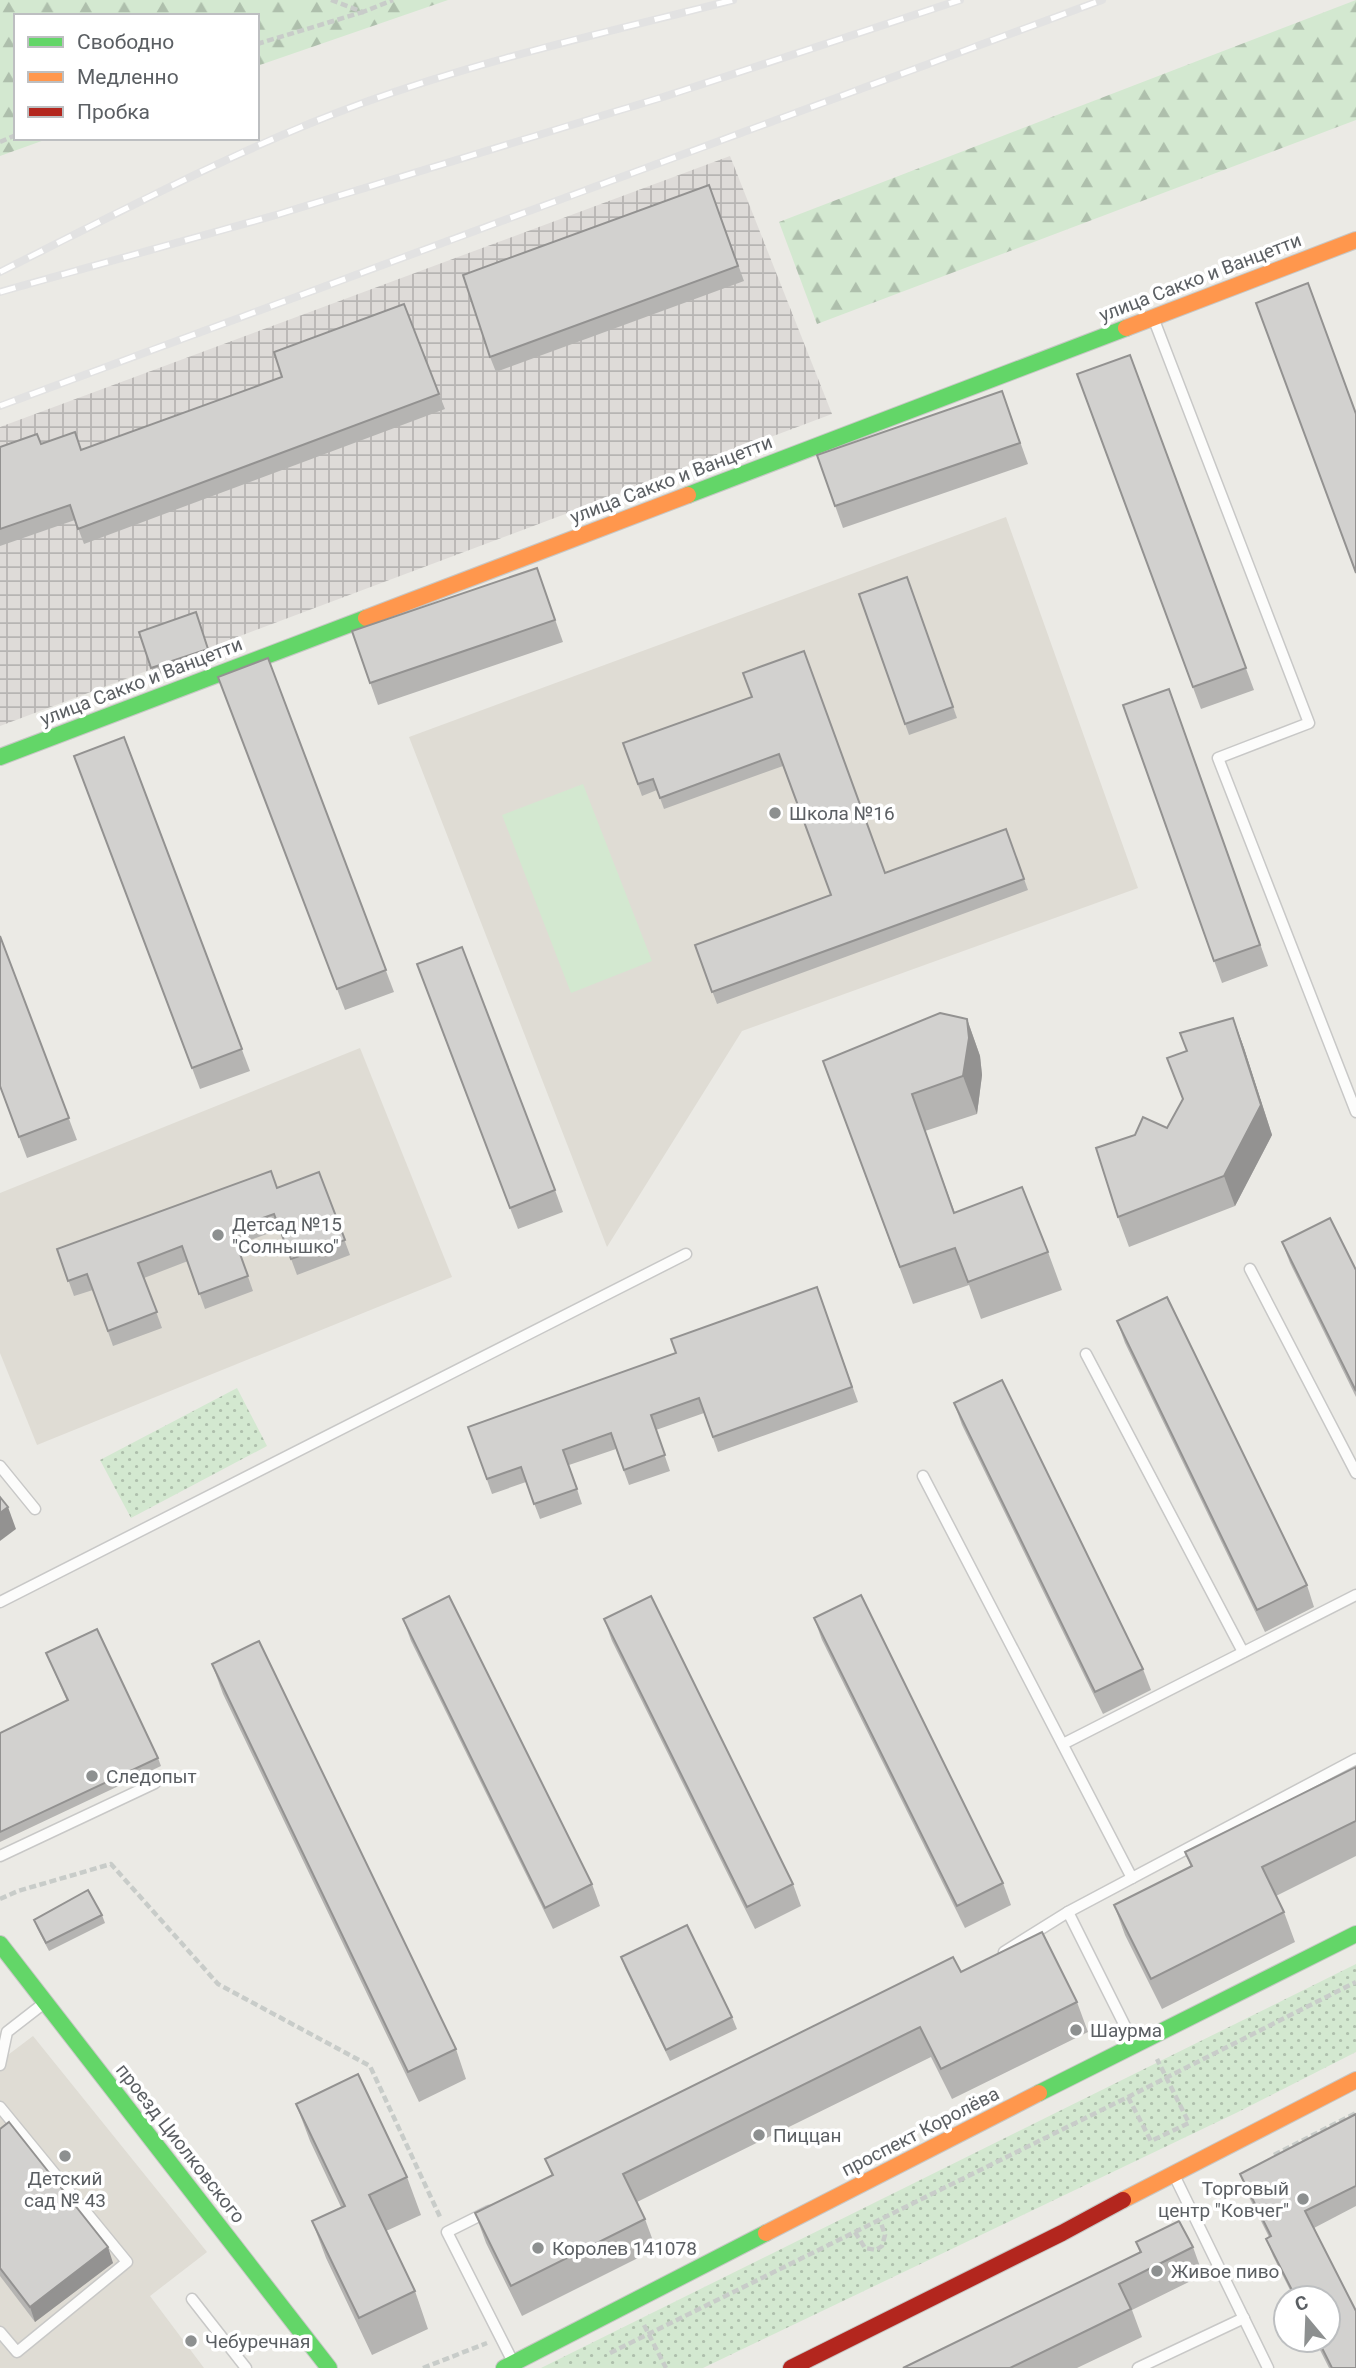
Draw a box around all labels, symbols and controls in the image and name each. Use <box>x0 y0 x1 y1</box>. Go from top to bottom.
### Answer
legend <box>14 14 259 140</box>
text: Свободно <box>77 30 174 54</box>
text: Медленно <box>77 65 179 89</box>
text: Пробка <box>77 100 150 124</box>
street label: улица Сакко и Ванцетти <box>1096 228 1305 327</box>
street label: улица Сакко и Ванцетти <box>567 430 776 529</box>
street label: улица Сакко и Ванцетти <box>37 632 246 731</box>
place label: Школа №16 <box>789 802 895 825</box>
marker: Школа №16 <box>767 805 783 821</box>
place label: Детсад №15 "Солнышко" <box>232 1213 342 1258</box>
marker: Детсад №15 "Солнышко" <box>210 1227 226 1243</box>
place label: Следопыт <box>106 1765 197 1788</box>
marker: Следопыт <box>84 1768 100 1784</box>
place label: Шаурма <box>1090 2019 1162 2042</box>
marker: Шаурма <box>1068 2022 1084 2038</box>
street label: проезд Циолковского <box>111 2059 250 2228</box>
street label: проспект Королёва <box>837 2082 1003 2181</box>
place label: Пиццан <box>773 2124 841 2147</box>
marker: Пиццан <box>751 2127 767 2143</box>
marker: Детский сад № 43 <box>57 2148 73 2164</box>
place label: Детский сад № 43 <box>24 2167 106 2212</box>
place label: Торговый центр "Ковчег" <box>1158 2177 1289 2222</box>
marker: Торговый центр "Ковчег" <box>1295 2191 1311 2207</box>
place label: Королев 141078 <box>552 2237 697 2260</box>
marker: Королев 141078 <box>530 2240 546 2256</box>
place label: Живое пиво <box>1171 2260 1279 2283</box>
marker: Живое пиво <box>1149 2263 1165 2279</box>
north arrow <box>1272 2284 1342 2354</box>
text: С <box>1292 2291 1311 2316</box>
place label: Чебуречная <box>205 2330 310 2353</box>
marker: Чебуречная <box>183 2333 199 2349</box>

